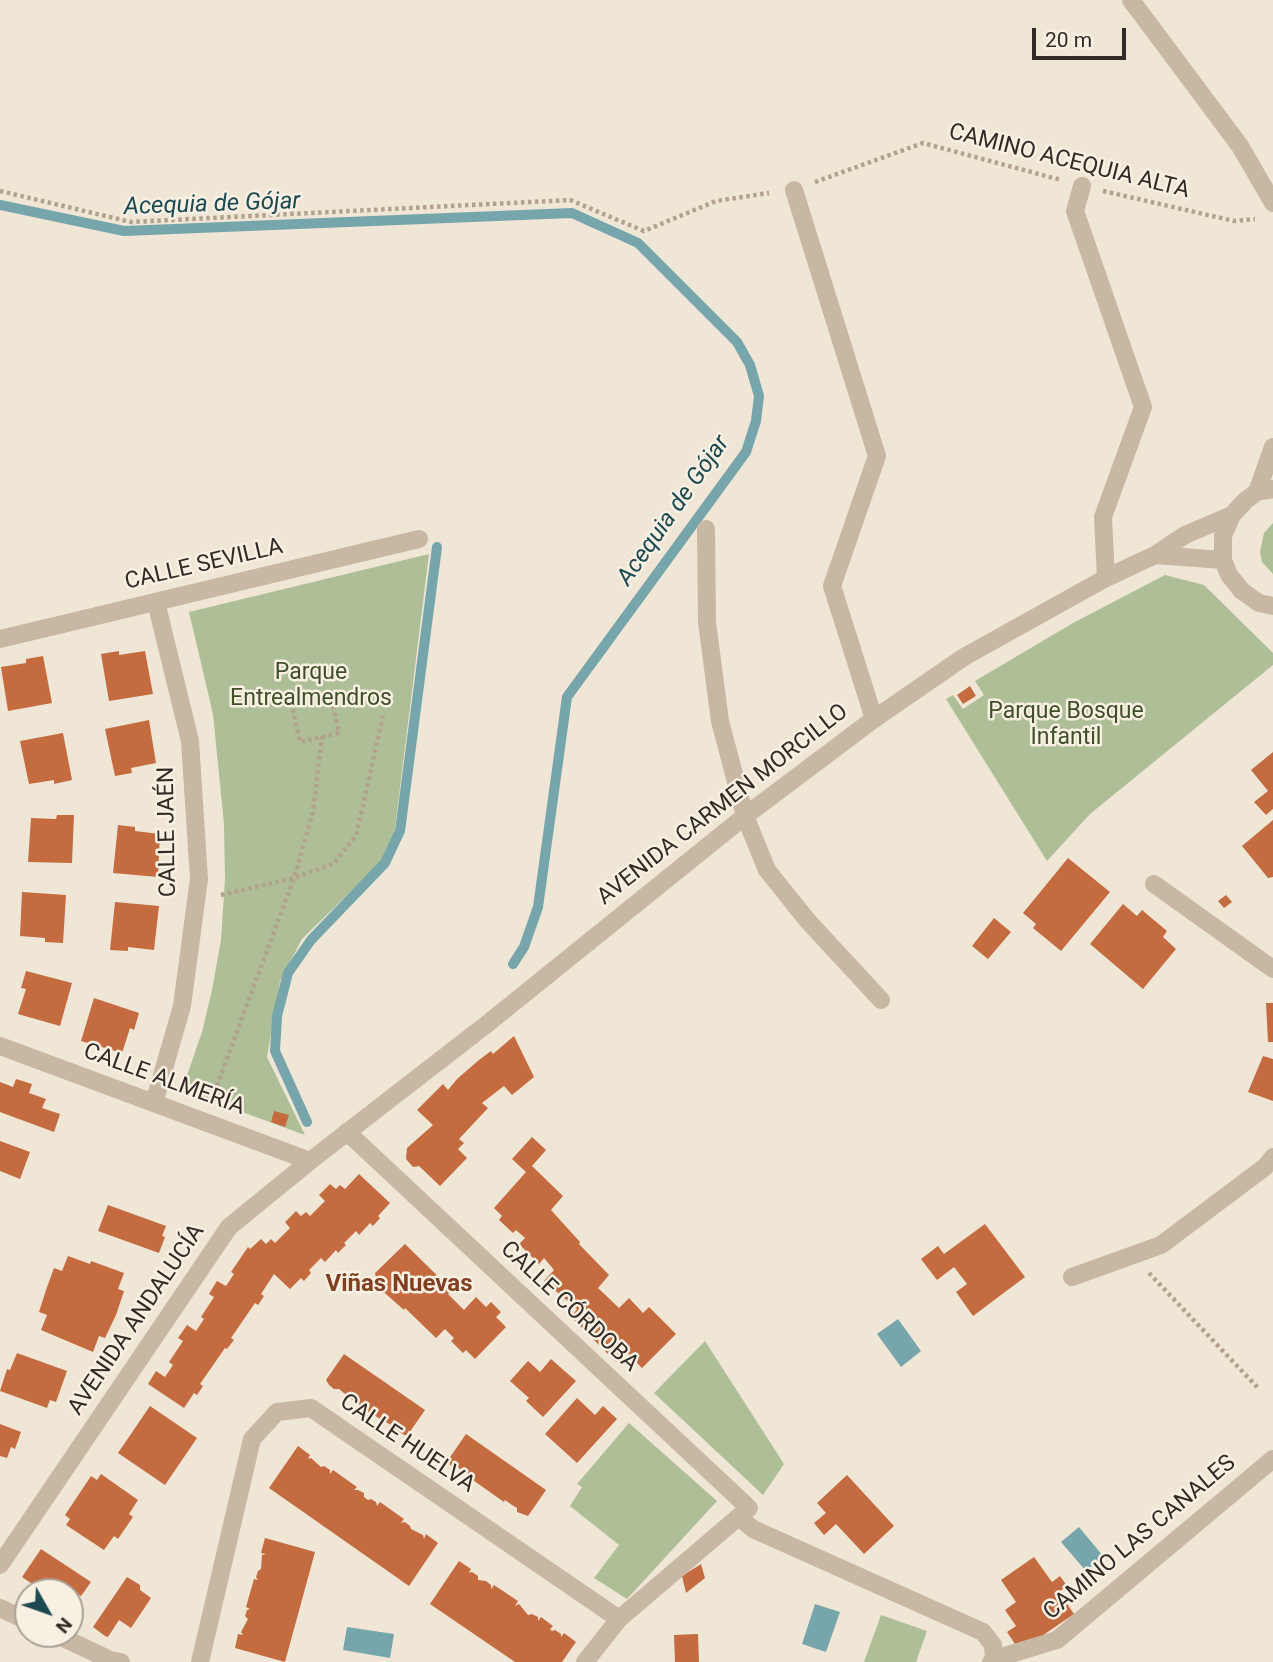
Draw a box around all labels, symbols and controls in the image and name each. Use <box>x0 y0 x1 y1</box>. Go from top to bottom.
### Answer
scale bar <box>1035 14 1130 58</box>
text: 20 m <box>1045 28 1092 52</box>
street label: CAMINO ACEQUIA ALTA <box>946 119 1192 205</box>
water label: Acequia de Gójar <box>123 188 301 222</box>
water label: Acequia de Gójar <box>612 430 736 592</box>
street label: CALLE SEVILLA <box>122 533 286 597</box>
park label: Parque Entrealmendros <box>230 659 392 713</box>
park label: Parque Bosque Infantil <box>988 698 1144 752</box>
street label: AVENIDA CARMEN MORCILLO <box>592 699 854 911</box>
street label: CALLE JAÉN <box>153 767 183 897</box>
street label: CALLE ALMERÍA <box>80 1038 248 1122</box>
street label: AVENIDA ANDALUCÍA <box>63 1219 211 1421</box>
street label: CALLE CÓRDOBA <box>494 1236 644 1378</box>
district label: Viñas Nuevas <box>326 1271 472 1299</box>
street label: CALLE HUELVA <box>334 1389 480 1499</box>
street label: CAMINO LAS CANALES <box>1038 1450 1242 1626</box>
north arrow <box>14 1578 84 1648</box>
text: N <box>51 1613 77 1638</box>

